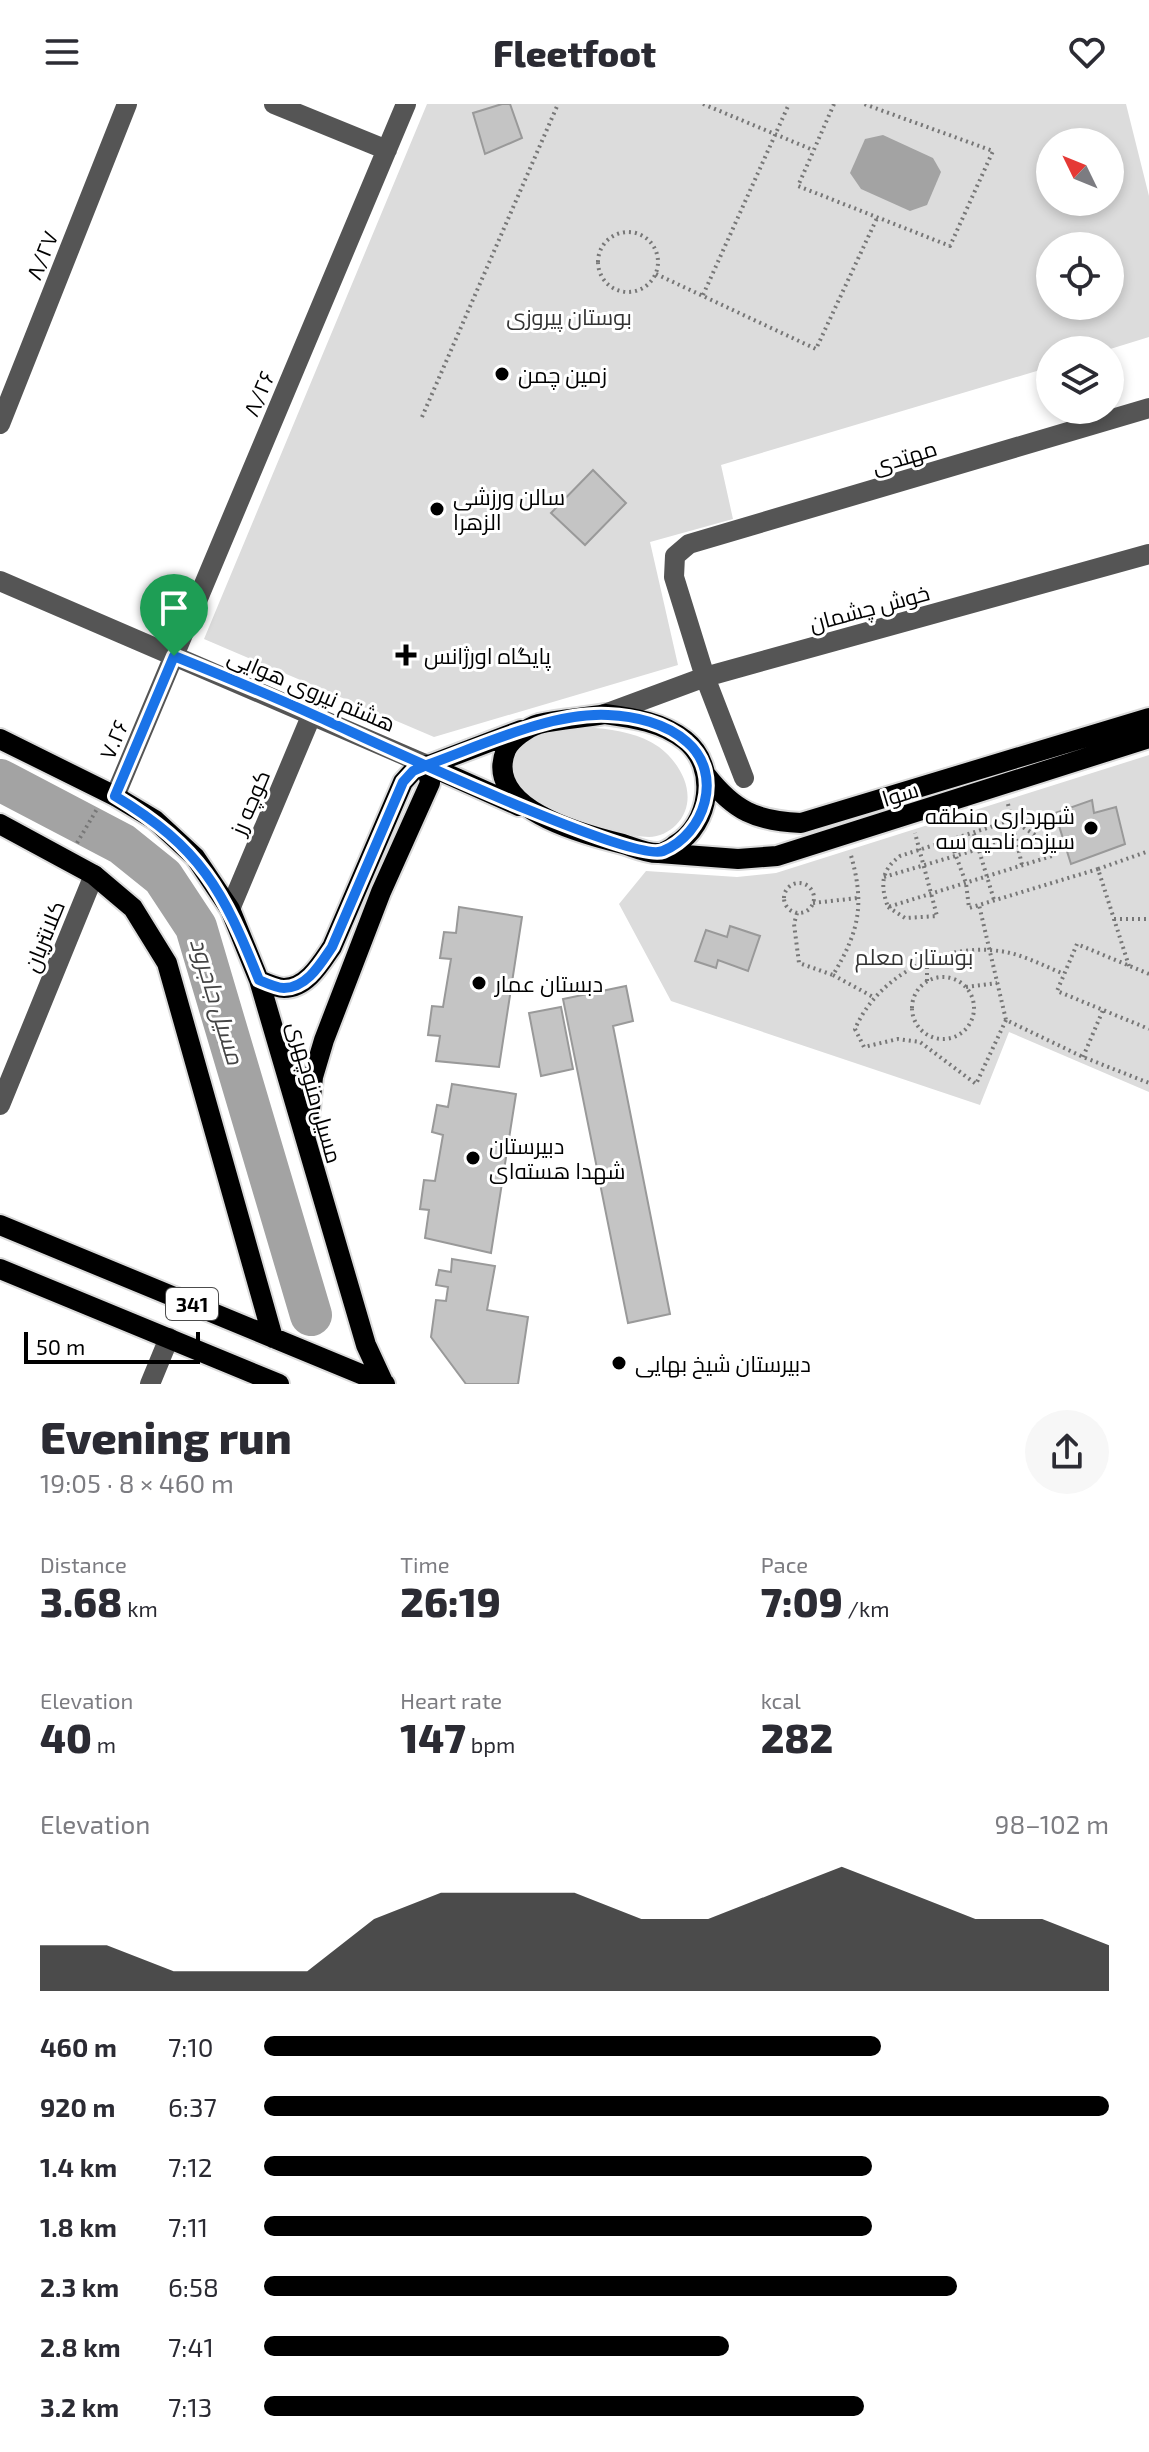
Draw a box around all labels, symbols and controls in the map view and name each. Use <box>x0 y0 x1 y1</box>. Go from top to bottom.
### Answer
icon: menu <box>40 30 84 74</box>
icon: heart <box>1065 30 1109 74</box>
text: Fleetfoot <box>493 31 656 74</box>
north arrow <box>1036 128 1124 216</box>
map controls <box>1036 128 1124 424</box>
street label: ۸/۲۷ <box>19 227 63 283</box>
button: locate <box>1036 232 1124 320</box>
park label: بوستان پیروزی <box>506 303 632 332</box>
button: layers <box>1036 336 1124 424</box>
place label: زمین چمن <box>518 361 607 390</box>
marker: زمین چمن <box>493 365 511 383</box>
street label: ۸/۲۶ <box>237 366 279 420</box>
street label: مهتدی <box>868 434 940 480</box>
place label: سالن ورزشی الزهرا <box>453 483 565 535</box>
marker: سالن ورزشی الزهرا <box>428 500 446 518</box>
pin <box>140 574 208 656</box>
street label: خوش چشمان <box>806 578 933 638</box>
icon: arrive <box>152 586 196 630</box>
street label: هشتم نیروی هوایی <box>223 642 400 740</box>
place label: پایگاه اورژانس <box>424 642 551 671</box>
marker: پایگاه اورژانس <box>395 644 417 666</box>
street label: ۷.۲۶ <box>93 715 133 763</box>
street label: کوچه رز <box>223 766 277 841</box>
street label: سوا <box>879 775 922 812</box>
place label: شهرداری منطقه سیزده ناحیه سه <box>925 802 1075 854</box>
marker: شهرداری منطقه سیزده ناحیه سه <box>1082 819 1100 837</box>
street label: کلانتریان <box>17 897 70 976</box>
water label: مسیل جاجرود <box>184 934 251 1069</box>
park label: بوستان معلم <box>855 943 973 973</box>
place label: دبستان عمار <box>493 970 603 997</box>
marker: دبستان عمار <box>470 974 488 992</box>
street label: مسیل منوچهری <box>280 1018 349 1167</box>
place label: دبیرستان شهدا هسته‌ای <box>489 1132 626 1185</box>
marker: دبیرستان شهدا هسته‌ای <box>464 1149 482 1167</box>
road number: 341 <box>166 1288 218 1320</box>
scale bar <box>24 1328 200 1364</box>
text: 50 m <box>36 1333 85 1359</box>
place label: دبیرستان شیخ بهایی <box>635 1350 811 1379</box>
marker: دبیرستان شیخ بهایی <box>610 1354 628 1372</box>
text: Evening run <box>40 1410 292 1463</box>
button: share <box>1025 1410 1109 1494</box>
text: 19:05 · 8 × 460 m <box>40 1467 234 1498</box>
text: Distance <box>40 1551 127 1577</box>
text: Time <box>400 1551 450 1577</box>
text: Pace <box>761 1551 808 1577</box>
text: 3.68 <box>40 1577 122 1625</box>
text: 26:19 <box>400 1577 501 1625</box>
text: 7:09 <box>761 1577 843 1625</box>
text: km <box>122 1595 158 1621</box>
text: /km <box>843 1595 889 1621</box>
text: Elevation <box>40 1687 133 1713</box>
text: Heart rate <box>400 1687 502 1713</box>
text: kcal <box>761 1687 801 1713</box>
text: 40 <box>40 1713 92 1761</box>
text: 147 <box>400 1713 466 1761</box>
text: 282 <box>761 1713 833 1761</box>
text: m <box>92 1731 116 1757</box>
text: bpm <box>466 1731 515 1757</box>
text: Elevation <box>40 1808 150 1839</box>
text: 98–102 m <box>995 1808 1109 1839</box>
text: 460 m <box>40 2031 117 2062</box>
text: 7:10 <box>168 2031 213 2062</box>
text: 920 m <box>40 2091 115 2122</box>
text: 6:37 <box>168 2091 217 2122</box>
text: 1.4 km <box>40 2151 117 2182</box>
text: 7:12 <box>168 2151 212 2182</box>
text: 1.8 km <box>40 2211 117 2242</box>
text: 7:11 <box>168 2211 208 2242</box>
text: 2.3 km <box>40 2271 119 2302</box>
text: 6:58 <box>168 2271 219 2302</box>
text: 2.8 km <box>40 2331 121 2362</box>
text: 7:41 <box>168 2331 214 2362</box>
text: 3.2 km <box>40 2391 119 2422</box>
text: 7:13 <box>168 2391 212 2422</box>

